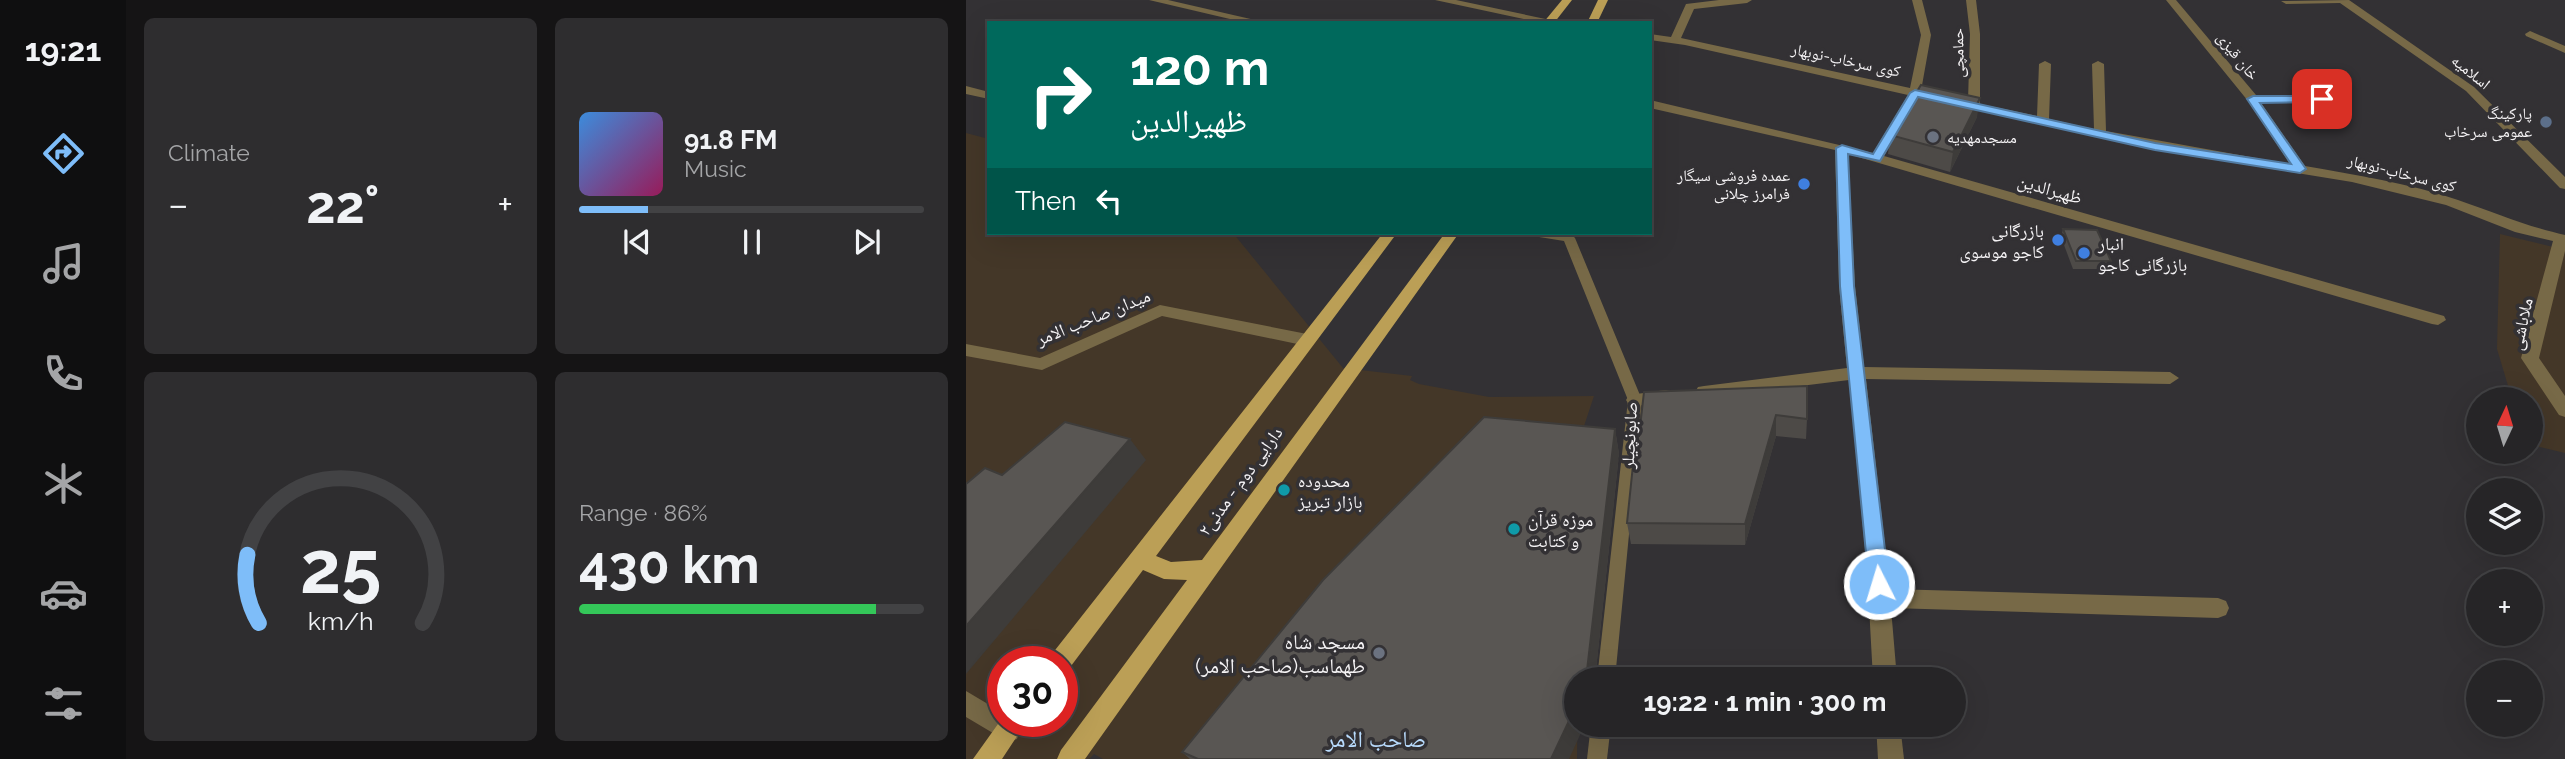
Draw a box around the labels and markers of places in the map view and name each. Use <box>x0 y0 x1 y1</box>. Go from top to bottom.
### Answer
pin <box>2292 69 2352 129</box>
place label: پارکینگ عمومی سرخاب <box>2444 104 2532 142</box>
marker: پارکینگ عمومی سرخاب <box>2538 114 2554 130</box>
place label: مسجدمهدیه <box>1947 128 2017 147</box>
marker: مسجدمهدیه <box>1925 129 1941 145</box>
place label: عمده فروشی سیگار فرامرز چلانی <box>1676 166 1790 204</box>
marker: عمده فروشی سیگار فرامرز چلانی <box>1796 176 1812 192</box>
place label: بازرگانی کاجو موسوی <box>1959 220 2045 263</box>
marker: بازرگانی کاجو موسوی <box>2050 232 2066 248</box>
place label: انبار بازرگانی کاجو <box>2097 233 2187 276</box>
marker: انبار بازرگانی کاجو <box>2076 245 2092 261</box>
place label: محدوده بازار تبریز <box>1297 470 1362 512</box>
marker: محدوده بازار تبریز <box>1276 482 1292 498</box>
place label: موزه قرآن و کتابت <box>1528 509 1593 551</box>
marker: موزه قرآن و کتابت <box>1506 521 1522 537</box>
place label: مسجد شاه طهماسب(صاحب الامر) <box>1195 629 1365 678</box>
marker: مسجد شاه طهماسب(صاحب الامر) <box>1371 645 1387 661</box>

